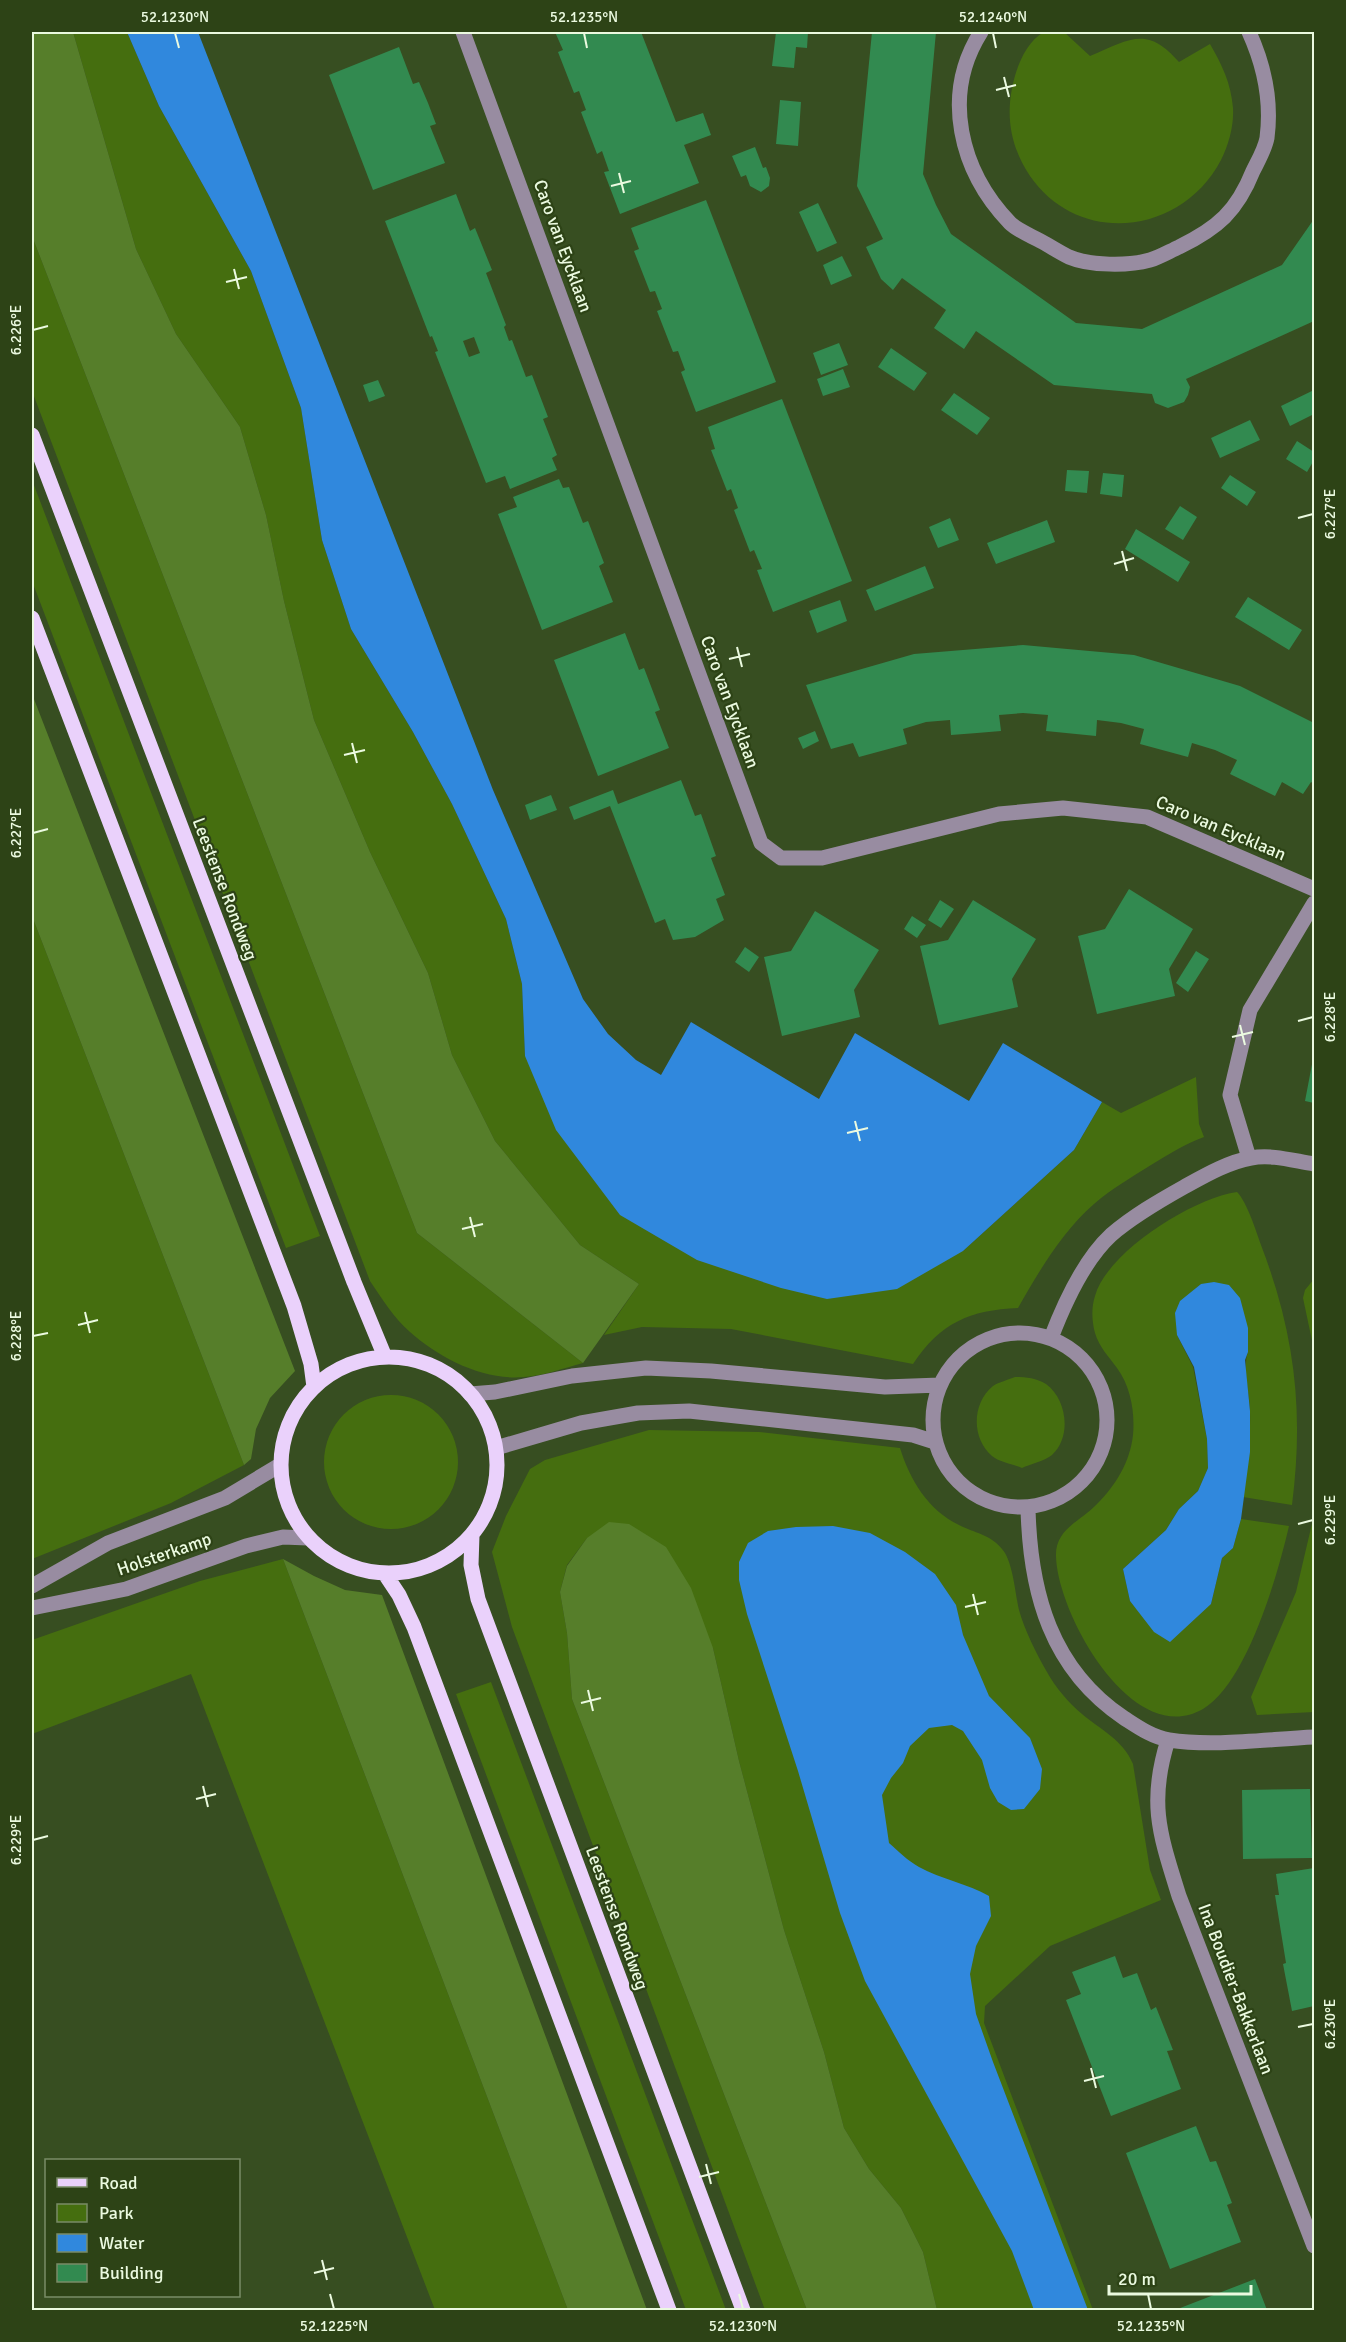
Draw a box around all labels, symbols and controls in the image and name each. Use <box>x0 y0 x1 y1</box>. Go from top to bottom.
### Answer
text: 52.1230°N <box>141 8 209 26</box>
text: 52.1235°N <box>550 8 618 26</box>
text: 52.1240°N <box>959 8 1027 26</box>
street label: Caro van Eycklaan <box>529 177 597 315</box>
text: 6.226°E <box>7 305 25 355</box>
text: 6.227°E <box>1321 489 1339 539</box>
street label: Caro van Eycklaan <box>696 633 764 771</box>
street label: Caro van Eycklaan <box>1153 791 1289 865</box>
text: 6.227°E <box>7 808 25 858</box>
street label: Leestense Rondweg <box>188 814 262 964</box>
text: 6.228°E <box>1321 992 1339 1042</box>
text: 6.228°E <box>7 1311 25 1361</box>
text: 6.229°E <box>1321 1495 1339 1545</box>
street label: Holsterkamp <box>114 1528 214 1580</box>
text: 6.229°E <box>7 1815 25 1865</box>
street label: Leestense Rondweg <box>581 1843 653 1993</box>
street label: Ina Boudier-Bakkerlaan <box>1193 1900 1279 2078</box>
text: 6.230°E <box>1321 1999 1339 2049</box>
legend <box>45 2159 240 2297</box>
text: Road <box>99 2172 138 2194</box>
text: Park <box>99 2202 134 2224</box>
text: Water <box>99 2232 145 2254</box>
scale bar <box>1109 2258 1252 2296</box>
text: Building <box>99 2262 163 2284</box>
text: 20 m <box>1118 2268 1156 2290</box>
text: 52.1225°N <box>300 2317 368 2335</box>
text: 52.1230°N <box>709 2317 777 2335</box>
text: 52.1235°N <box>1117 2317 1185 2335</box>

